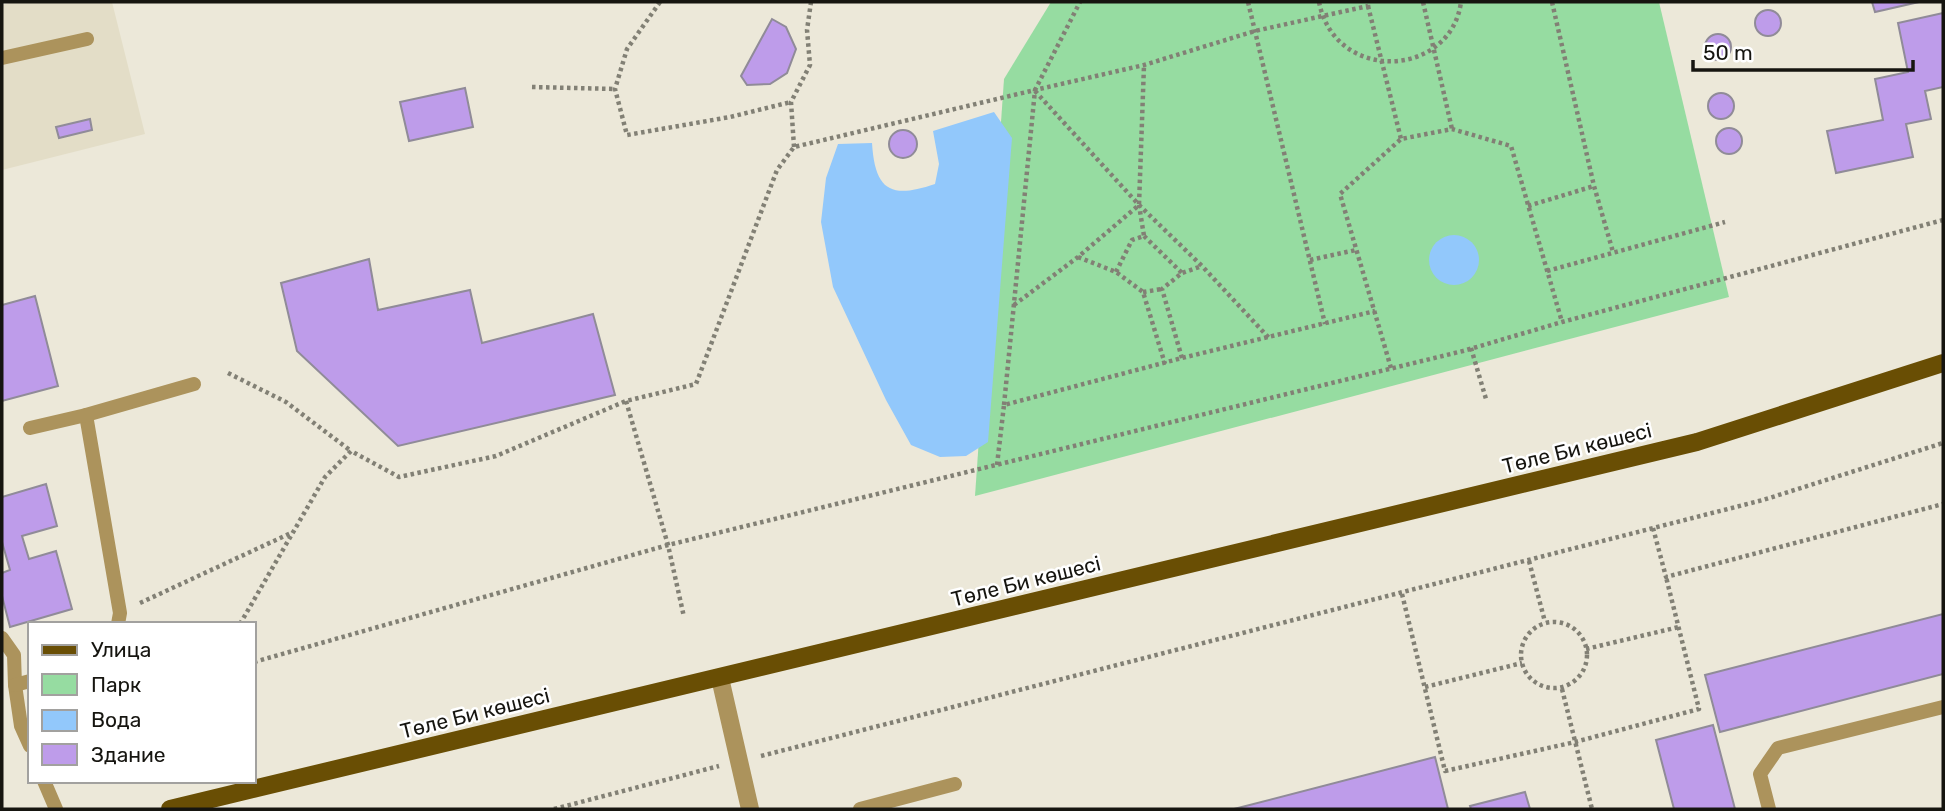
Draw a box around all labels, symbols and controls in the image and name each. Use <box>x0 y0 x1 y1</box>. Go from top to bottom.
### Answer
scale bar <box>1693 28 1913 72</box>
text: 50 m <box>1703 40 1753 65</box>
street label: Төле Би көшесі <box>1500 417 1654 479</box>
street label: Төле Би көшесі <box>949 550 1103 612</box>
legend <box>28 622 256 783</box>
text: Улица <box>91 637 151 662</box>
text: Парк <box>91 672 141 697</box>
street label: Төле Би көшесі <box>398 682 552 744</box>
text: Вода <box>91 707 141 732</box>
text: Здание <box>91 742 166 767</box>

